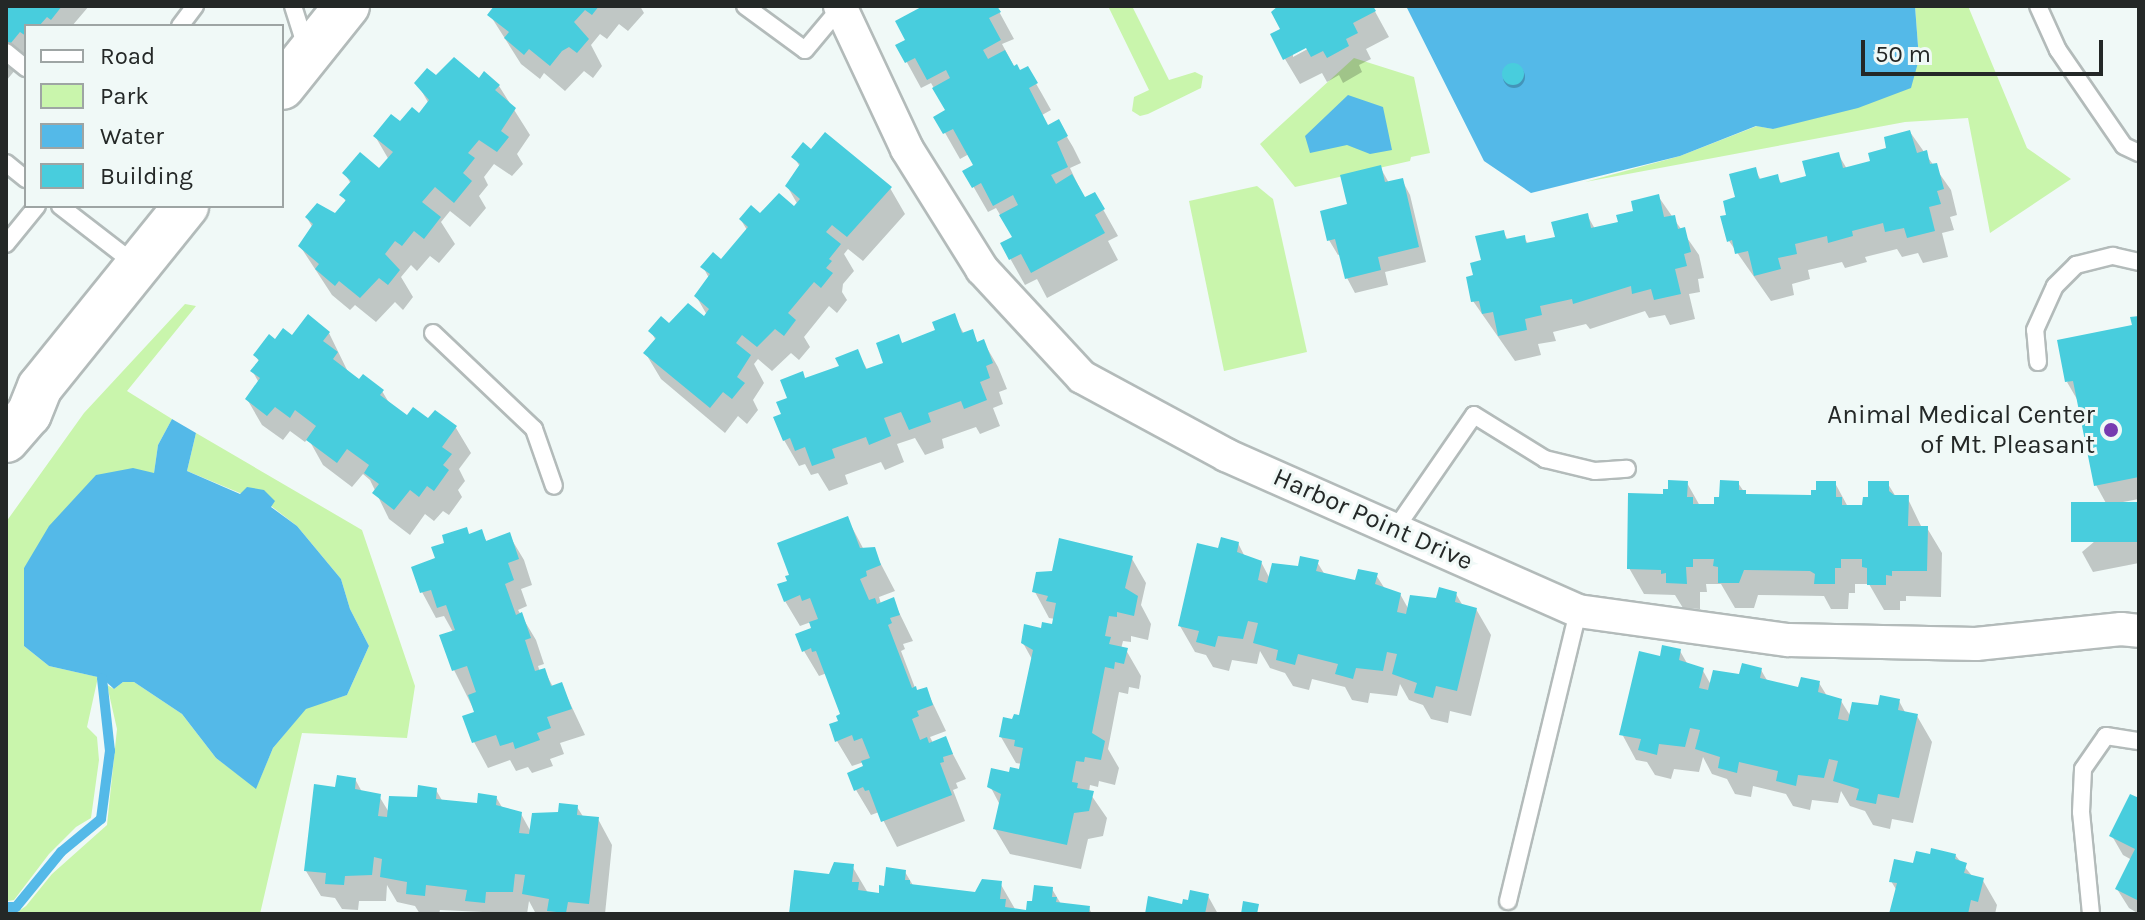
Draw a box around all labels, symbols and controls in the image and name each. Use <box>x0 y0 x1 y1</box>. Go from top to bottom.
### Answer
legend <box>24 24 284 208</box>
scale bar <box>1865 24 2107 74</box>
text: 50 m <box>1875 40 1931 68</box>
text: Road <box>100 42 155 70</box>
text: Park <box>100 82 149 110</box>
text: Water <box>100 122 164 150</box>
text: Building <box>100 162 193 190</box>
place label: Animal Medical Center of Mt. Pleasant <box>1827 399 2095 460</box>
marker: Animal Medical Center of Mt. Pleasant <box>2102 421 2120 439</box>
street label: Harbor Point Drive <box>1268 461 1478 577</box>

